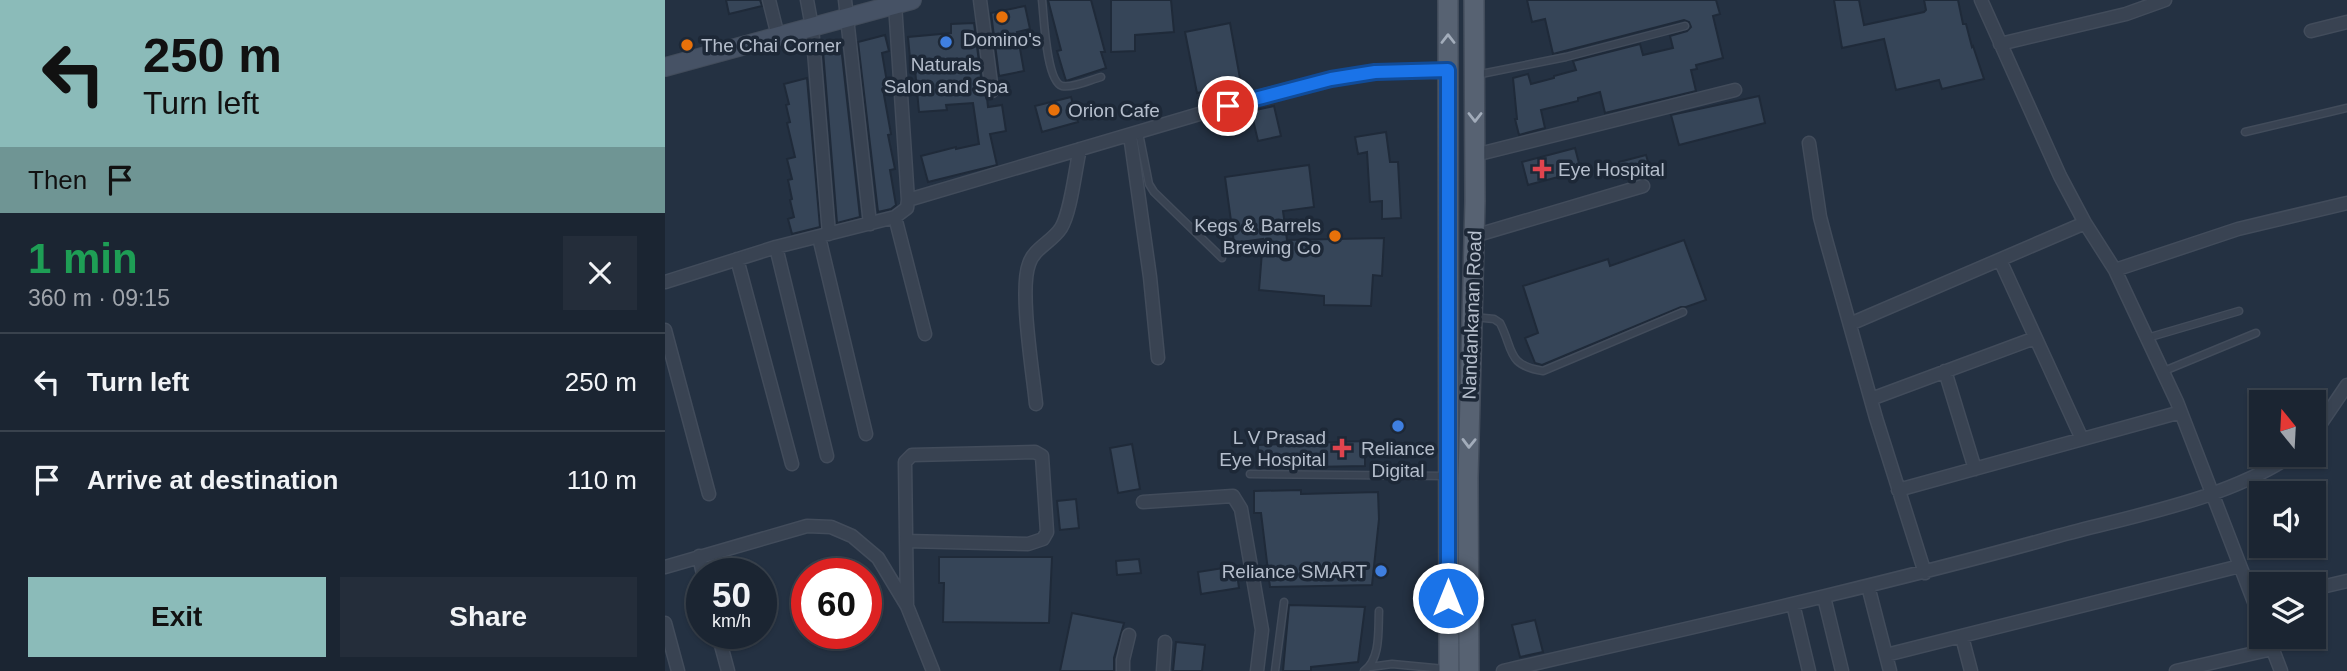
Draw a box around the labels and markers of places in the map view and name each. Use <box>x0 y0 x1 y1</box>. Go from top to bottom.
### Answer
marker: Domino's <box>994 9 1010 25</box>
place label: Domino's <box>963 29 1041 50</box>
marker: Naturals Salon and Spa <box>938 34 954 50</box>
place label: The Chai Corner <box>701 35 842 56</box>
marker: The Chai Corner <box>679 37 695 53</box>
place label: Naturals Salon and Spa <box>884 54 1009 97</box>
pin <box>1198 76 1258 136</box>
place label: Orion Cafe <box>1068 100 1160 121</box>
marker: Orion Cafe <box>1046 102 1062 118</box>
marker: Eye Hospital <box>1532 159 1552 179</box>
place label: Eye Hospital <box>1558 159 1665 180</box>
place label: Kegs & Barrels Brewing Co <box>1194 215 1321 258</box>
marker: Kegs & Barrels Brewing Co <box>1327 228 1343 244</box>
marker: Reliance Digital <box>1390 418 1406 434</box>
place label: L V Prasad Eye Hospital <box>1219 427 1326 470</box>
marker: L V Prasad Eye Hospital <box>1332 438 1352 458</box>
place label: Reliance Digital <box>1361 438 1435 481</box>
place label: Reliance SMART <box>1222 561 1367 582</box>
marker: Reliance SMART <box>1373 563 1389 579</box>

